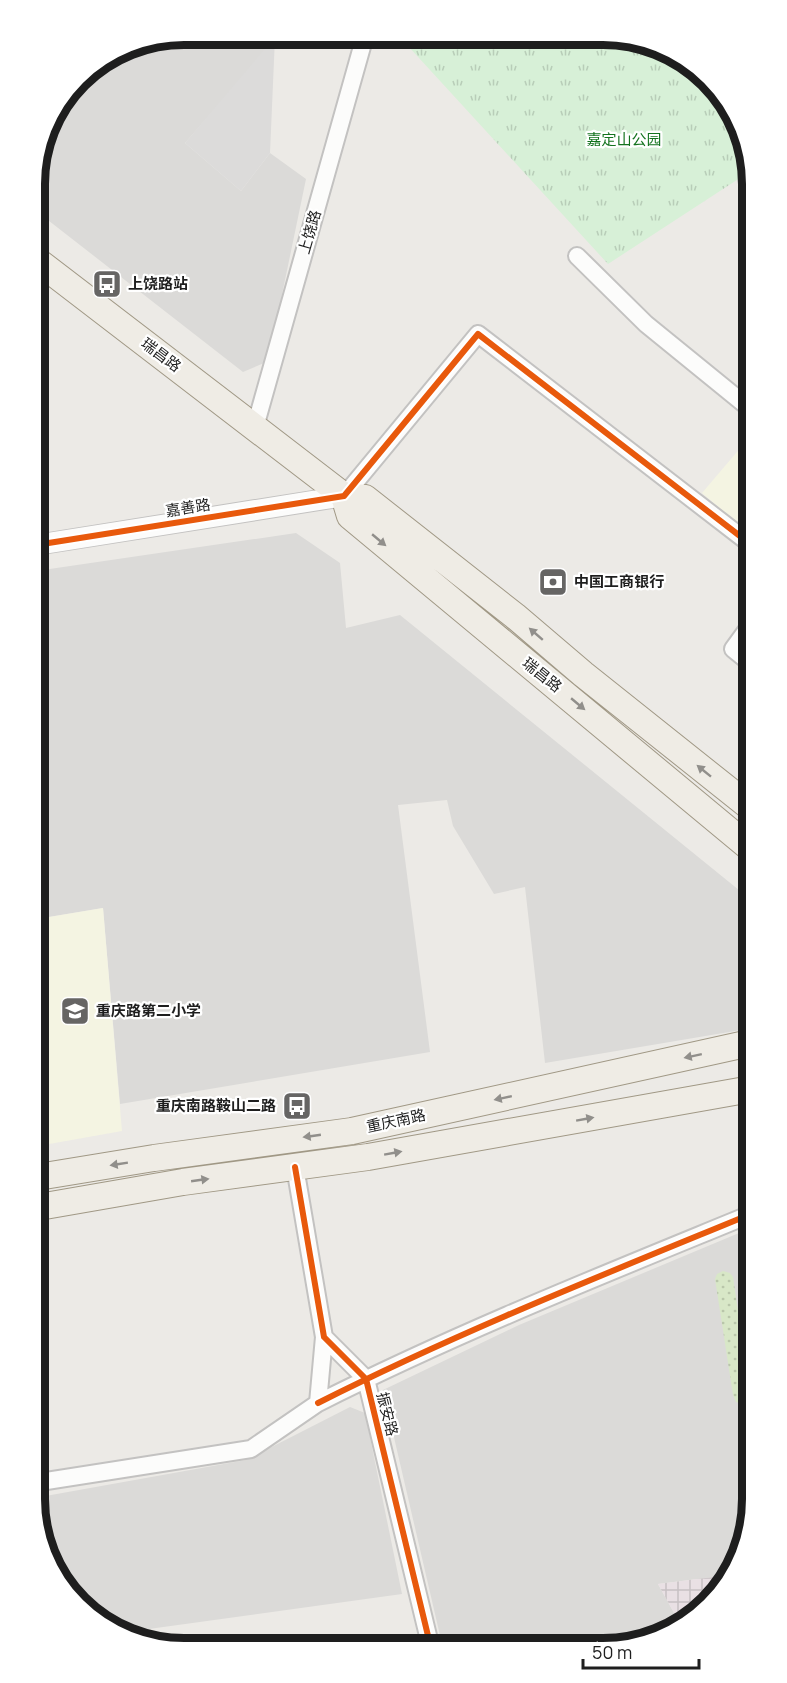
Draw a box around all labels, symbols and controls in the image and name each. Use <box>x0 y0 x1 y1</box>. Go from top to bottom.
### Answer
park label: 嘉定山公园 <box>586 129 662 150</box>
street label: 上饶路 <box>293 207 326 256</box>
bus stop icon: 上饶路站 <box>91 268 123 300</box>
place label: 上饶路站 <box>128 273 188 294</box>
street label: 瑞昌路 <box>137 333 186 377</box>
street label: 嘉善路 <box>164 494 212 521</box>
one-way arrow <box>371 533 387 546</box>
bank icon: 中国工商银行 <box>537 566 569 598</box>
place label: 中国工商银行 <box>574 571 664 592</box>
one-way arrow <box>529 628 544 641</box>
street label: 瑞昌路 <box>518 652 566 697</box>
one-way arrow <box>570 697 585 710</box>
one-way arrow <box>696 765 711 777</box>
school or university icon: 重庆路第二小学 <box>59 995 91 1027</box>
place label: 重庆路第二小学 <box>96 1000 201 1021</box>
one-way arrow <box>684 1052 703 1061</box>
bus stop icon: 重庆南路鞍山二路 <box>281 1090 313 1122</box>
one-way arrow <box>494 1093 512 1103</box>
place label: 重庆南路鞍山二路 <box>156 1095 276 1116</box>
street label: 重庆南路 <box>364 1104 427 1137</box>
one-way arrow <box>575 1114 594 1123</box>
one-way arrow <box>302 1132 321 1141</box>
one-way arrow <box>383 1148 402 1157</box>
one-way arrow <box>109 1160 128 1169</box>
one-way arrow <box>190 1175 209 1185</box>
street label: 振安路 <box>372 1389 403 1438</box>
scale bar <box>583 1632 698 1670</box>
text: 50 m <box>592 1640 632 1664</box>

